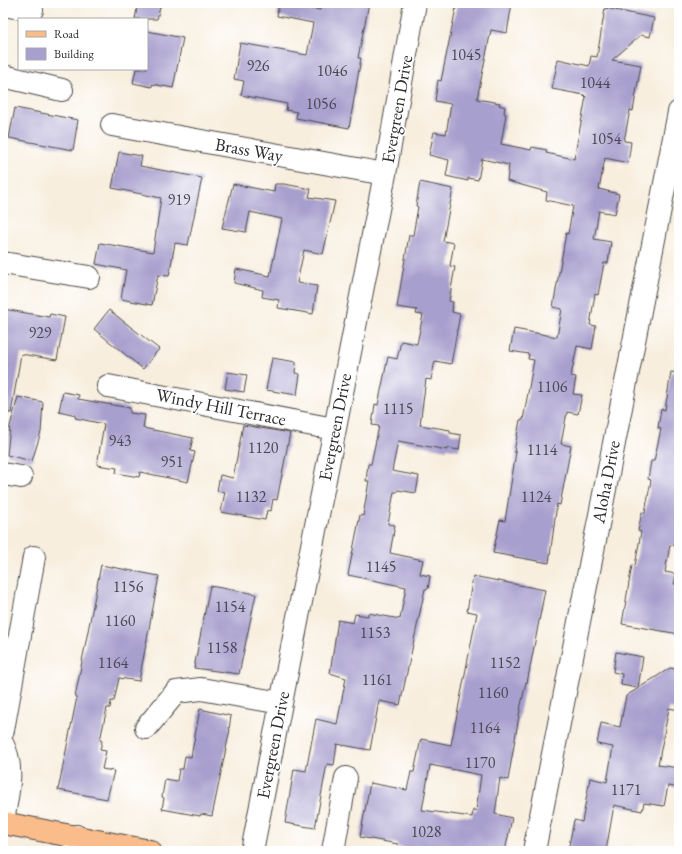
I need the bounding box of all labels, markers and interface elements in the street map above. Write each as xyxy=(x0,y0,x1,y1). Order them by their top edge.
legend xyxy=(18,18,148,70)
text: Road xyxy=(54,26,80,42)
house number: 1045 xyxy=(451,44,481,65)
text: Building xyxy=(54,46,95,62)
street label: Evergreen Drive xyxy=(376,53,417,165)
house number: 926 xyxy=(246,55,270,76)
house number: 1046 xyxy=(317,60,348,81)
house number: 1044 xyxy=(580,72,611,93)
house number: 1056 xyxy=(306,93,337,114)
house number: 1054 xyxy=(591,128,622,149)
street label: Brass Way xyxy=(213,132,285,167)
house number: 919 xyxy=(167,189,191,210)
house number: 929 xyxy=(28,322,52,343)
street label: Evergreen Drive xyxy=(313,371,356,483)
house number: 1106 xyxy=(537,376,568,397)
street label: Windy Hill Terrace xyxy=(154,383,288,430)
house number: 1115 xyxy=(383,398,413,419)
house number: 943 xyxy=(108,430,132,451)
house number: 1120 xyxy=(248,437,279,458)
house number: 1114 xyxy=(527,439,558,460)
street label: Aloha Drive xyxy=(586,439,625,526)
house number: 951 xyxy=(160,451,184,472)
house number: 1132 xyxy=(236,486,267,507)
house number: 1124 xyxy=(521,486,552,507)
house number: 1145 xyxy=(366,556,396,577)
house number: 1156 xyxy=(113,576,144,597)
house number: 1154 xyxy=(215,596,246,617)
house number: 1160 xyxy=(105,610,136,631)
house number: 1153 xyxy=(360,622,391,643)
house number: 1158 xyxy=(207,637,238,658)
house number: 1164 xyxy=(98,652,129,673)
house number: 1152 xyxy=(490,652,521,673)
house number: 1161 xyxy=(362,669,392,690)
house number: 1160 xyxy=(478,682,509,703)
street label: Evergreen Drive xyxy=(251,689,294,801)
house number: 1164 xyxy=(470,717,501,738)
house number: 1170 xyxy=(465,752,496,773)
house number: 1171 xyxy=(611,779,641,800)
house number: 1028 xyxy=(411,821,442,842)

